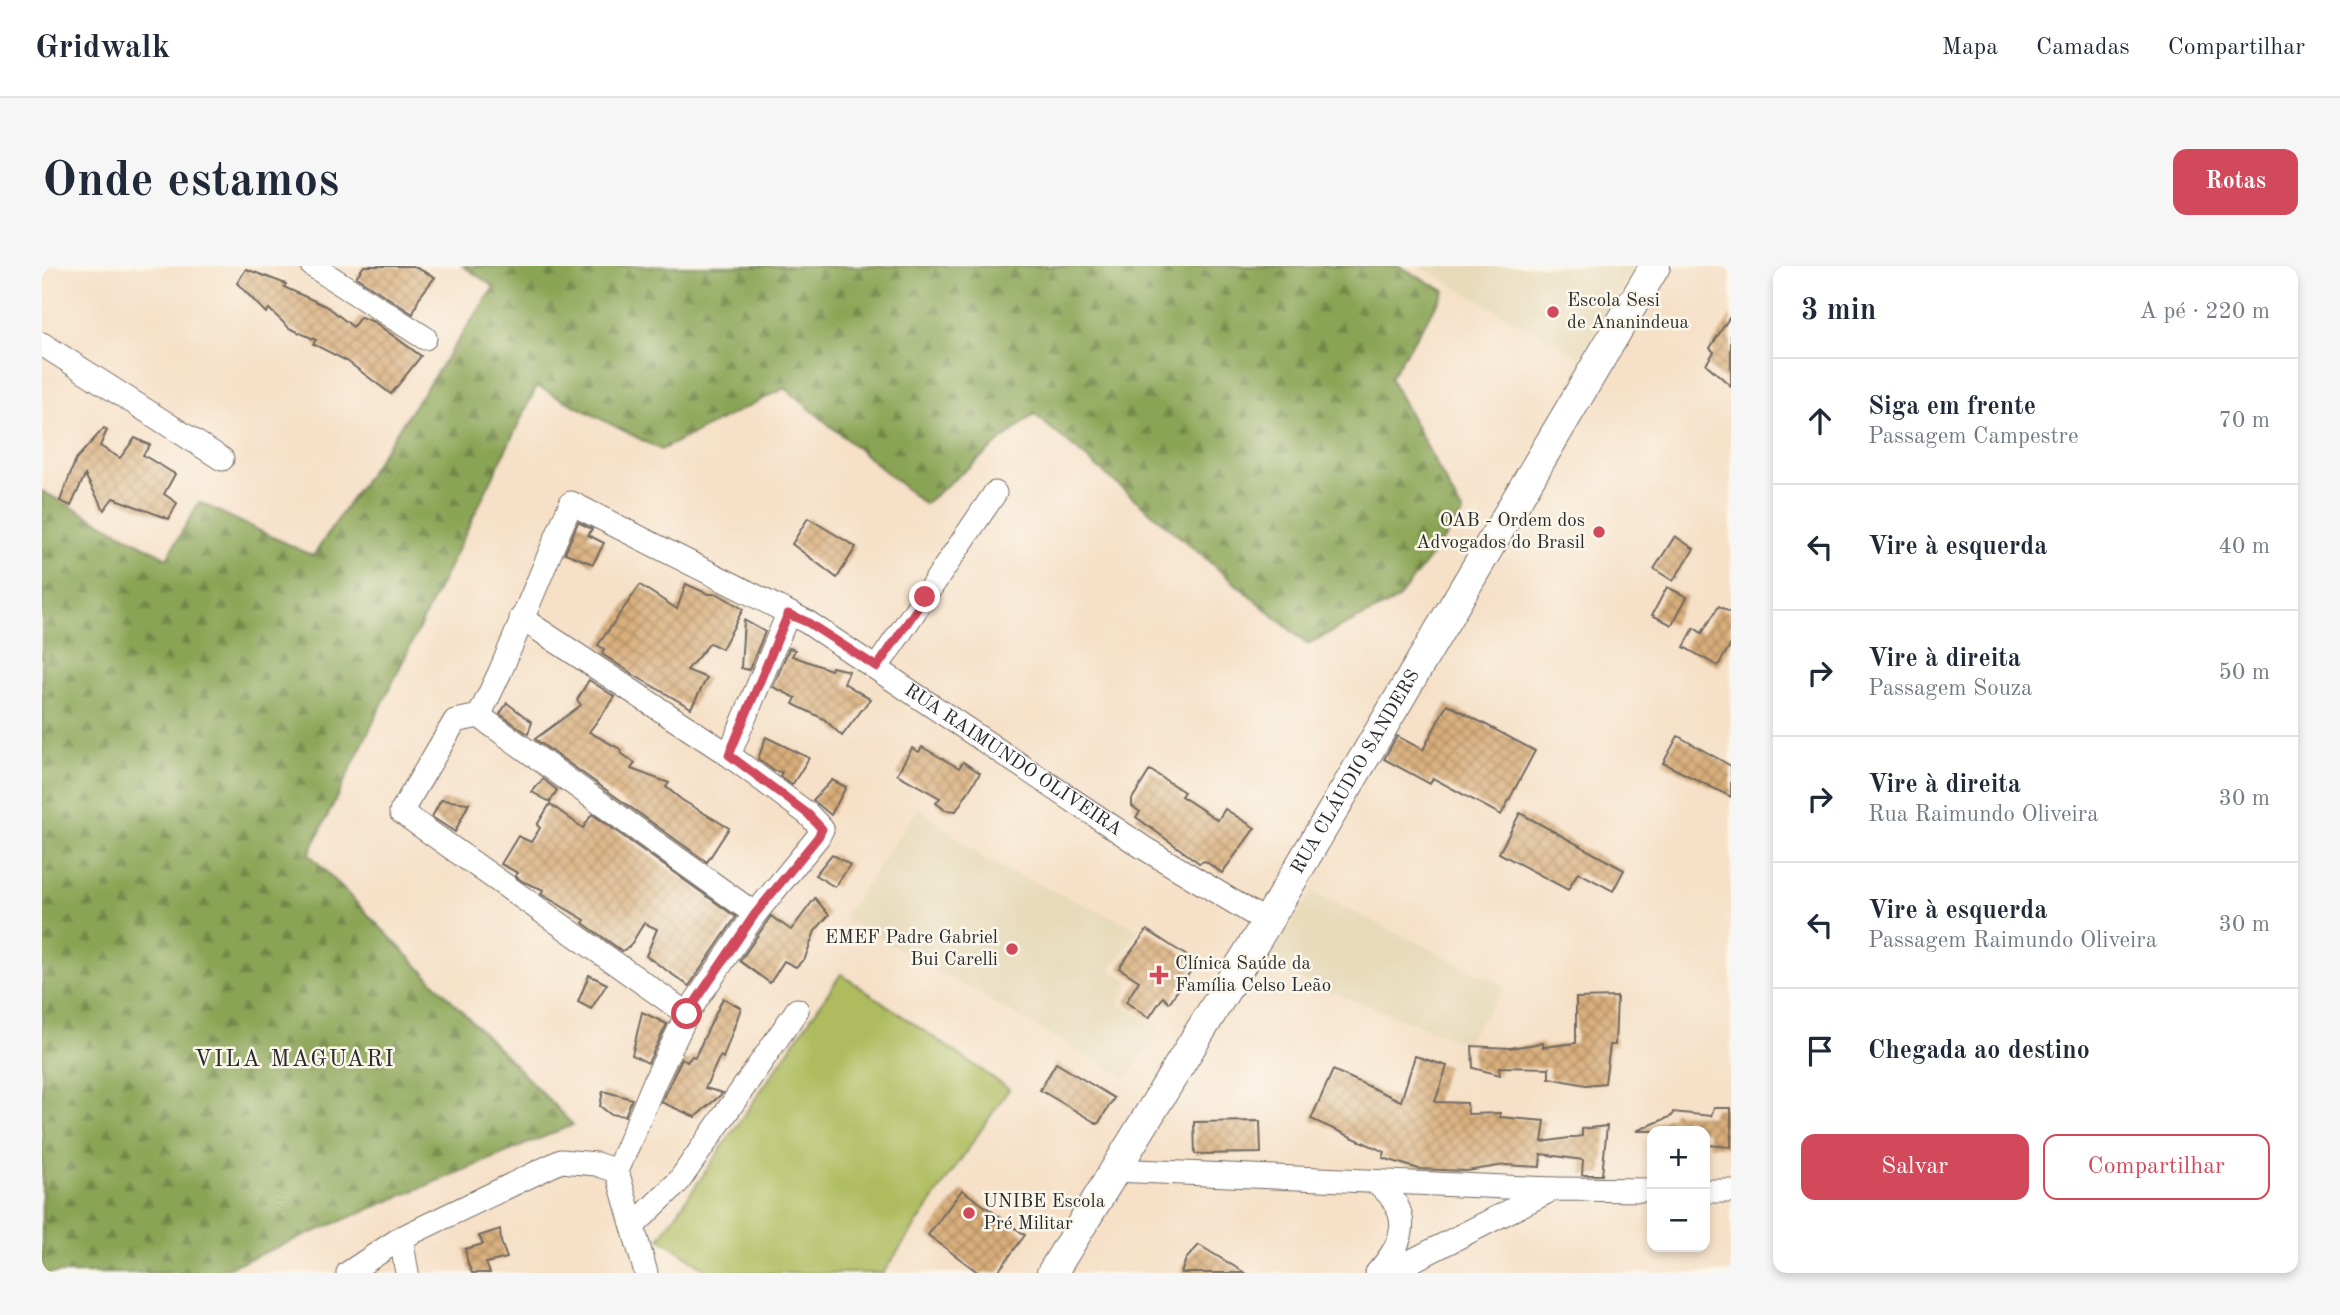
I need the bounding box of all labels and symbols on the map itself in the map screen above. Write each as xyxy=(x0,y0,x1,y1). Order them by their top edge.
place label: Escola Sesi de Ananindeua xyxy=(1567,292,1690,333)
marker: Escola Sesi de Ananindeua xyxy=(1545,304,1561,320)
place label: OAB - Ordem dos Advogados do Brasil xyxy=(1416,512,1585,553)
marker: OAB - Ordem dos Advogados do Brasil xyxy=(1591,524,1607,540)
route end xyxy=(909,581,940,612)
street label: RUA CLÁUDIO SANDERS xyxy=(1288,666,1423,877)
street label: RUA RAIMUNDO OLIVEIRA xyxy=(901,681,1126,840)
place label: EMEF Padre Gabriel Bui Carelli xyxy=(825,929,998,970)
marker: EMEF Padre Gabriel Bui Carelli xyxy=(1004,941,1020,957)
place label: Clínica Saúde da Família Celso Leão xyxy=(1175,955,1331,996)
marker: Clínica Saúde da Família Celso Leão xyxy=(1149,965,1169,985)
route start xyxy=(671,998,702,1029)
district label: VILA MAGUARI xyxy=(194,1048,396,1071)
place label: UNIBE Escola Pré Militar xyxy=(983,1193,1106,1234)
marker: UNIBE Escola Pré Militar xyxy=(961,1205,977,1221)

